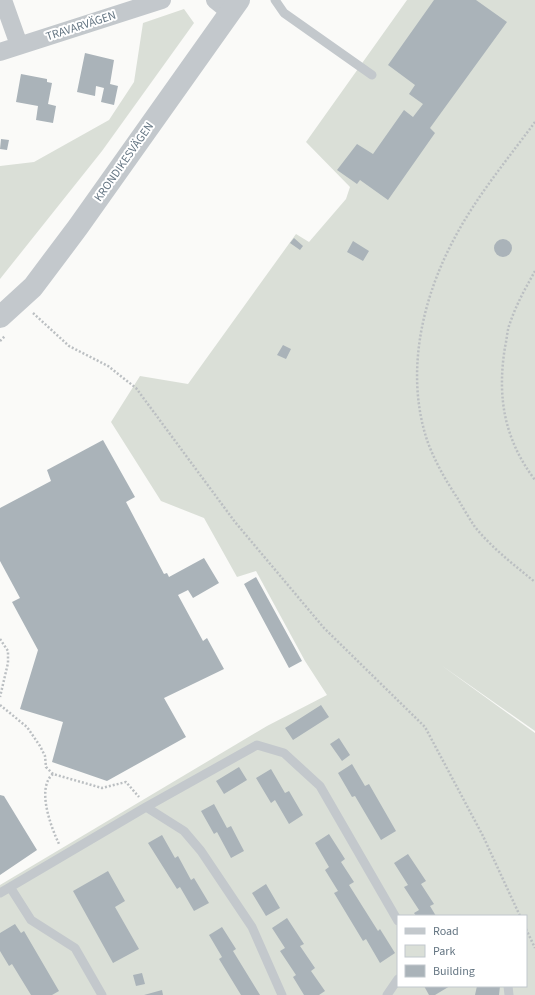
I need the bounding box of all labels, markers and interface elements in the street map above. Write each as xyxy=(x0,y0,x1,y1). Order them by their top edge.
street label: TRAVARVÄGEN xyxy=(44,7,118,45)
street label: KRONDIKESVÄGEN xyxy=(90,119,158,205)
legend xyxy=(397,915,527,987)
text: Road xyxy=(433,923,459,940)
text: Park xyxy=(433,943,455,960)
text: Building xyxy=(433,963,475,980)

